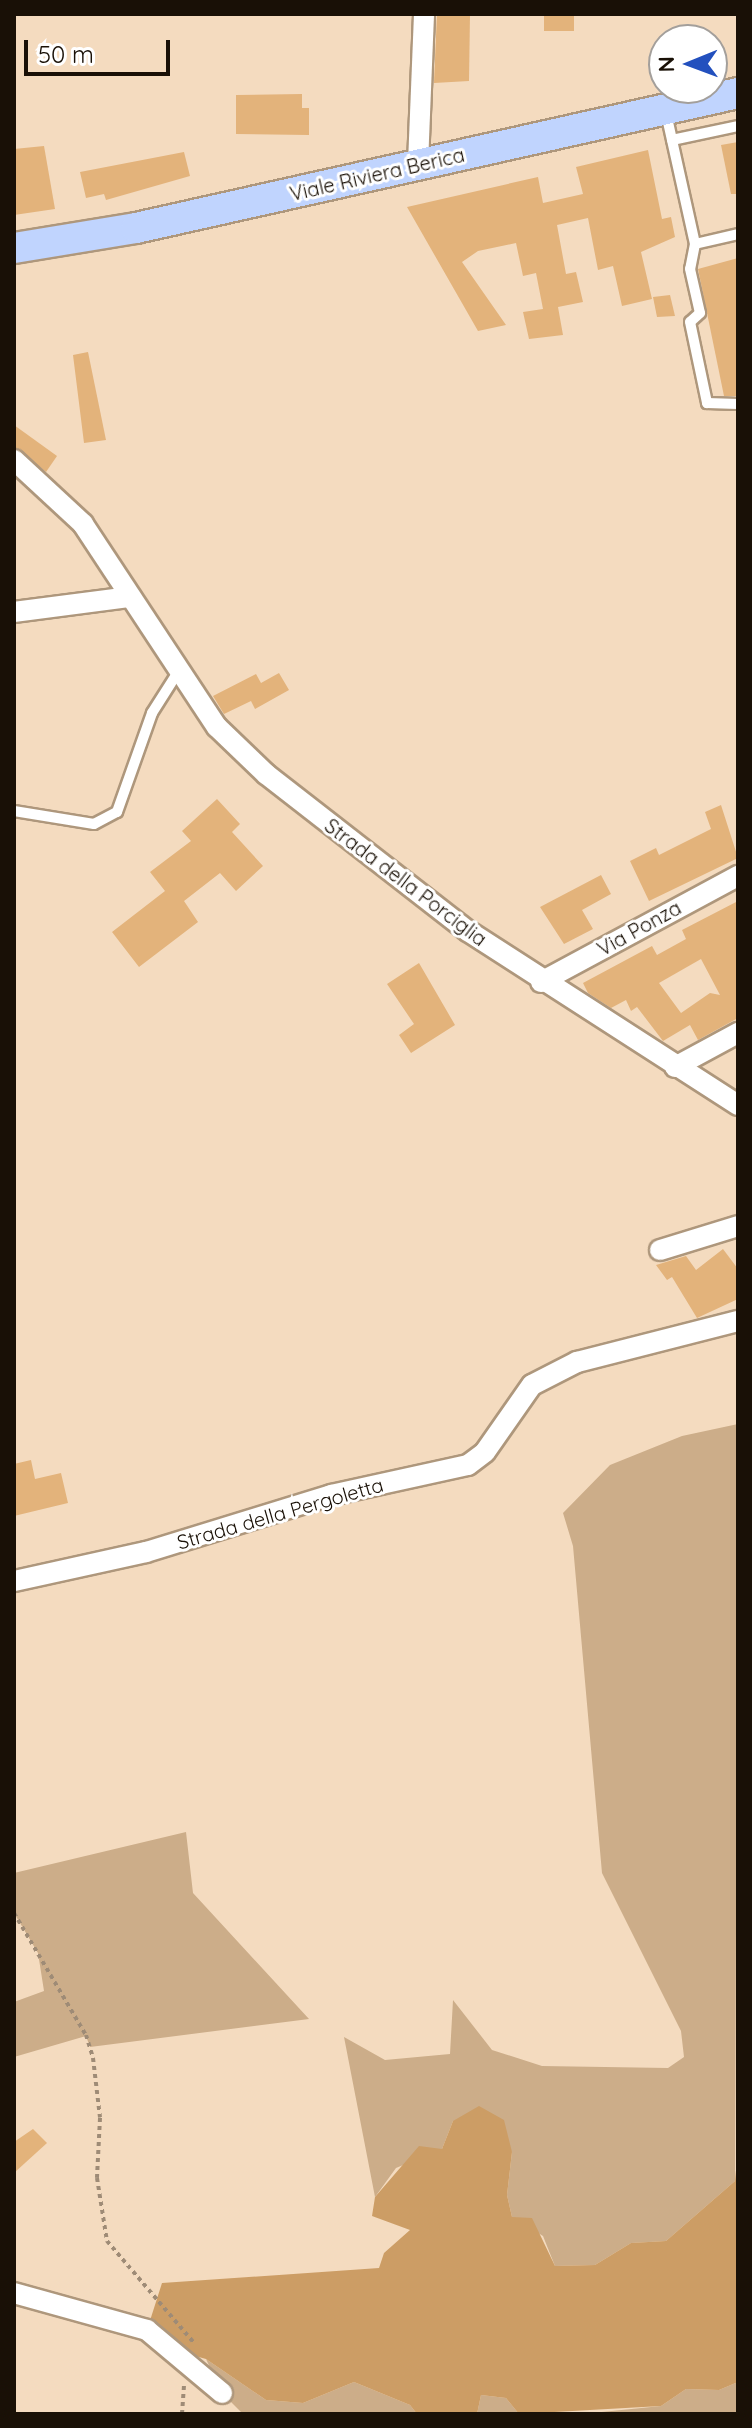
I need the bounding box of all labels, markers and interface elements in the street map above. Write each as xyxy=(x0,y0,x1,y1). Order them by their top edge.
scale bar xyxy=(28,24,174,74)
north arrow xyxy=(648,24,728,104)
text: 50 m xyxy=(38,39,94,69)
text: N xyxy=(652,56,680,73)
street label: Viale Riviera Berica xyxy=(287,142,467,206)
street label: Strada della Porciglia xyxy=(320,813,492,951)
street label: Via Ponza xyxy=(593,895,685,961)
street label: Strada della Pergoletta xyxy=(174,1472,386,1554)

